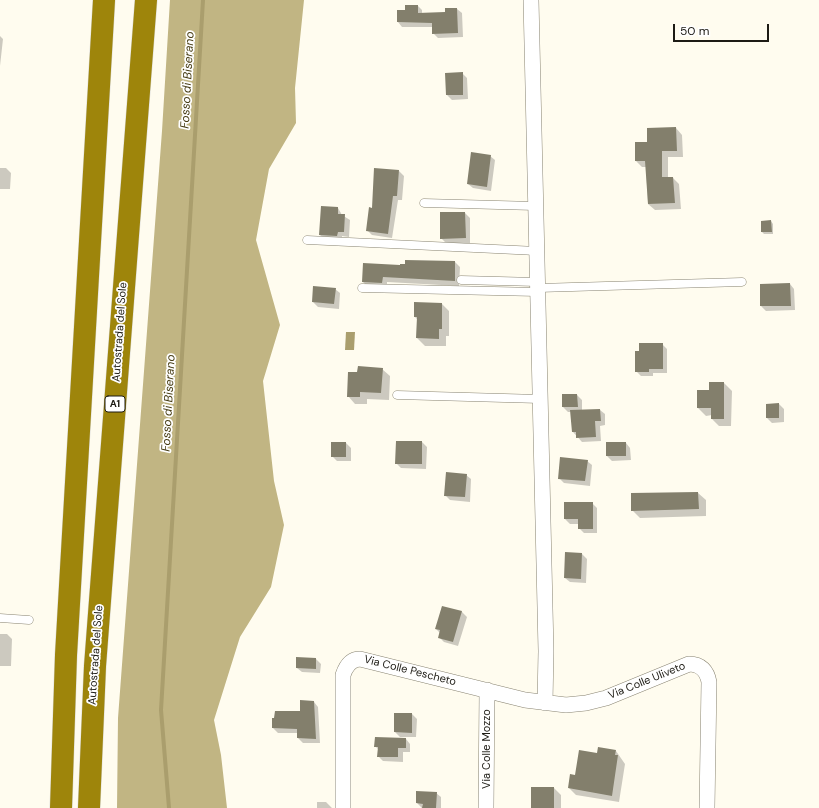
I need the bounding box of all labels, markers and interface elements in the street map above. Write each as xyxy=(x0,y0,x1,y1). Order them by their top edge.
scale bar xyxy=(675,16,771,42)
text: 50 m xyxy=(680,23,709,39)
water label: Fosso di Biserano xyxy=(178,31,198,129)
street label: Autostrada del Sole xyxy=(110,282,130,382)
water label: Fosso di Biserano xyxy=(159,354,179,452)
road number: A1 xyxy=(105,396,125,412)
street label: Autostrada del Sole xyxy=(86,605,106,705)
street label: Via Colle Pescheto xyxy=(363,653,457,689)
street label: Via Colle Uliveto xyxy=(607,660,687,702)
street label: Via Colle Mozzo xyxy=(480,709,494,789)

